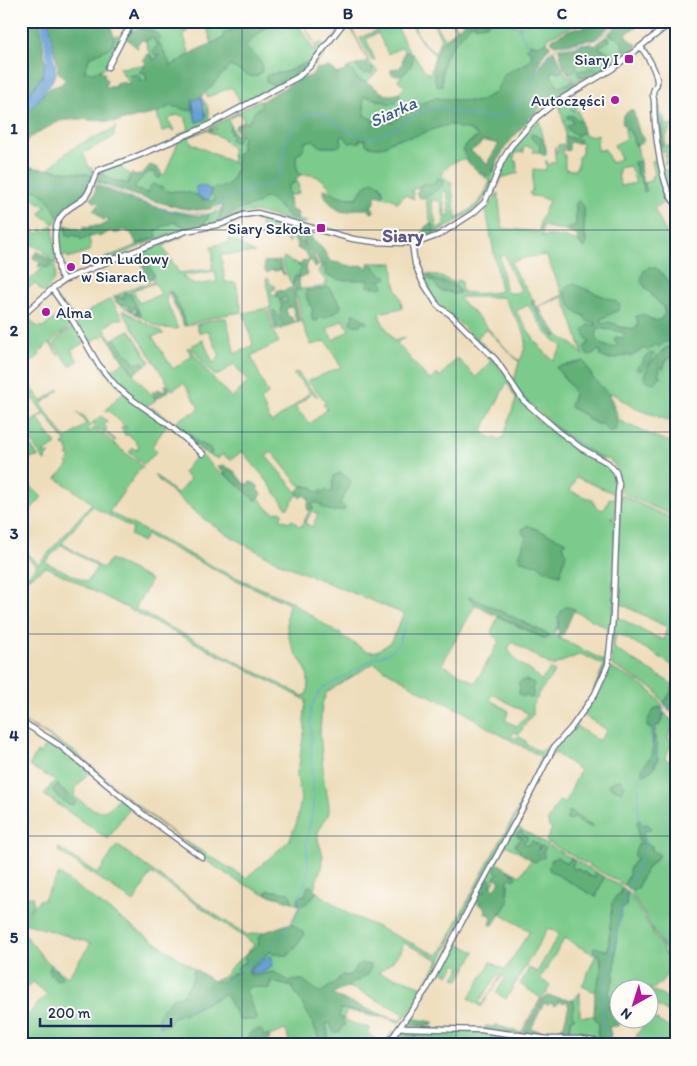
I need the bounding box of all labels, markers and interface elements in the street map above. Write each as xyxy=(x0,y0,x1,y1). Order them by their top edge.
text: A xyxy=(128,4,140,23)
text: B xyxy=(343,4,354,23)
text: C xyxy=(557,4,568,23)
place label: Siary I xyxy=(575,50,619,69)
marker: Siary I xyxy=(623,53,635,65)
water label: Siarka xyxy=(366,91,421,132)
place label: Autoczęści xyxy=(531,91,605,110)
marker: Autoczęści xyxy=(609,94,621,106)
text: 1 xyxy=(10,119,18,138)
place label: Siary Szkoła xyxy=(227,219,311,238)
marker: Siary Szkoła xyxy=(315,222,327,234)
district label: Siary xyxy=(382,224,424,247)
place label: Dom Ludowy w Siarach xyxy=(81,249,169,286)
marker: Dom Ludowy w Siarach xyxy=(65,261,77,273)
place label: Alma xyxy=(56,303,93,322)
marker: Alma xyxy=(40,306,52,318)
text: 2 xyxy=(10,321,19,340)
text: 3 xyxy=(10,524,19,543)
text: 4 xyxy=(9,726,19,745)
text: 5 xyxy=(10,928,19,947)
north arrow xyxy=(610,978,660,1028)
scale bar xyxy=(40,996,171,1028)
text: 200 m xyxy=(48,1004,91,1022)
text: N xyxy=(617,1004,635,1023)

